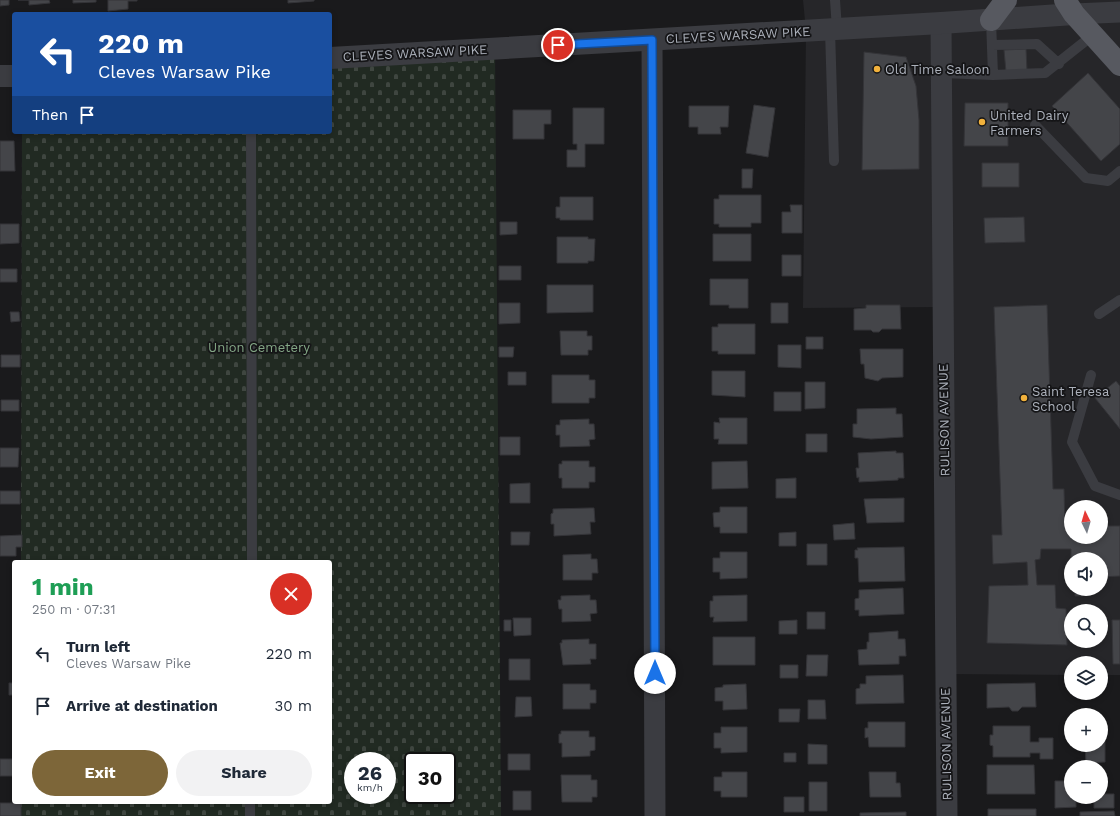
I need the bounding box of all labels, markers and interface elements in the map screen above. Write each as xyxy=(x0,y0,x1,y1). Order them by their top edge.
street label: CLEVES WARSAW PIKE xyxy=(665,24,811,46)
text: 220 m xyxy=(98,27,184,60)
icon: left xyxy=(32,28,84,80)
pin xyxy=(541,28,575,62)
icon: arrive xyxy=(547,34,569,56)
street label: CLEVES WARSAW PIKE xyxy=(342,42,488,64)
text: Cleves Warsaw Pike xyxy=(98,61,271,82)
place label: Old Time Saloon xyxy=(885,62,990,77)
marker: Old Time Saloon xyxy=(872,64,882,74)
icon: arrive xyxy=(76,104,98,126)
text: Then xyxy=(32,106,68,124)
place label: United Dairy Farmers xyxy=(990,108,1069,138)
marker: United Dairy Farmers xyxy=(977,117,987,127)
park label: Union Cemetery xyxy=(208,340,310,355)
street label: RULISON AVENUE xyxy=(936,364,952,476)
place label: Saint Teresa School xyxy=(1032,384,1110,414)
marker: Saint Teresa School xyxy=(1019,393,1029,403)
north arrow xyxy=(1064,500,1108,544)
map controls xyxy=(1064,500,1108,804)
button: sound xyxy=(1064,552,1108,596)
text: 1 min xyxy=(32,573,94,601)
button: close xyxy=(270,573,312,615)
text: 250 m · 07:31 xyxy=(32,602,115,617)
button: search xyxy=(1064,604,1108,648)
text: Turn left xyxy=(66,638,130,656)
icon: left xyxy=(32,643,54,665)
text: 220 m xyxy=(266,645,312,663)
position arrow xyxy=(634,652,676,694)
text: Cleves Warsaw Pike xyxy=(66,656,191,671)
button: layers xyxy=(1064,656,1108,700)
street label: RULISON AVENUE xyxy=(938,688,954,800)
icon: arrive xyxy=(32,695,54,717)
text: Arrive at destination xyxy=(66,697,218,715)
text: 30 m xyxy=(275,697,312,715)
button: + xyxy=(1064,708,1108,752)
button: Exit xyxy=(32,750,168,796)
button: Share xyxy=(176,750,312,796)
speed limit sign: 30 xyxy=(404,752,456,804)
button: − xyxy=(1064,760,1108,804)
text: 26 xyxy=(358,761,382,785)
text: km/h xyxy=(357,782,383,793)

